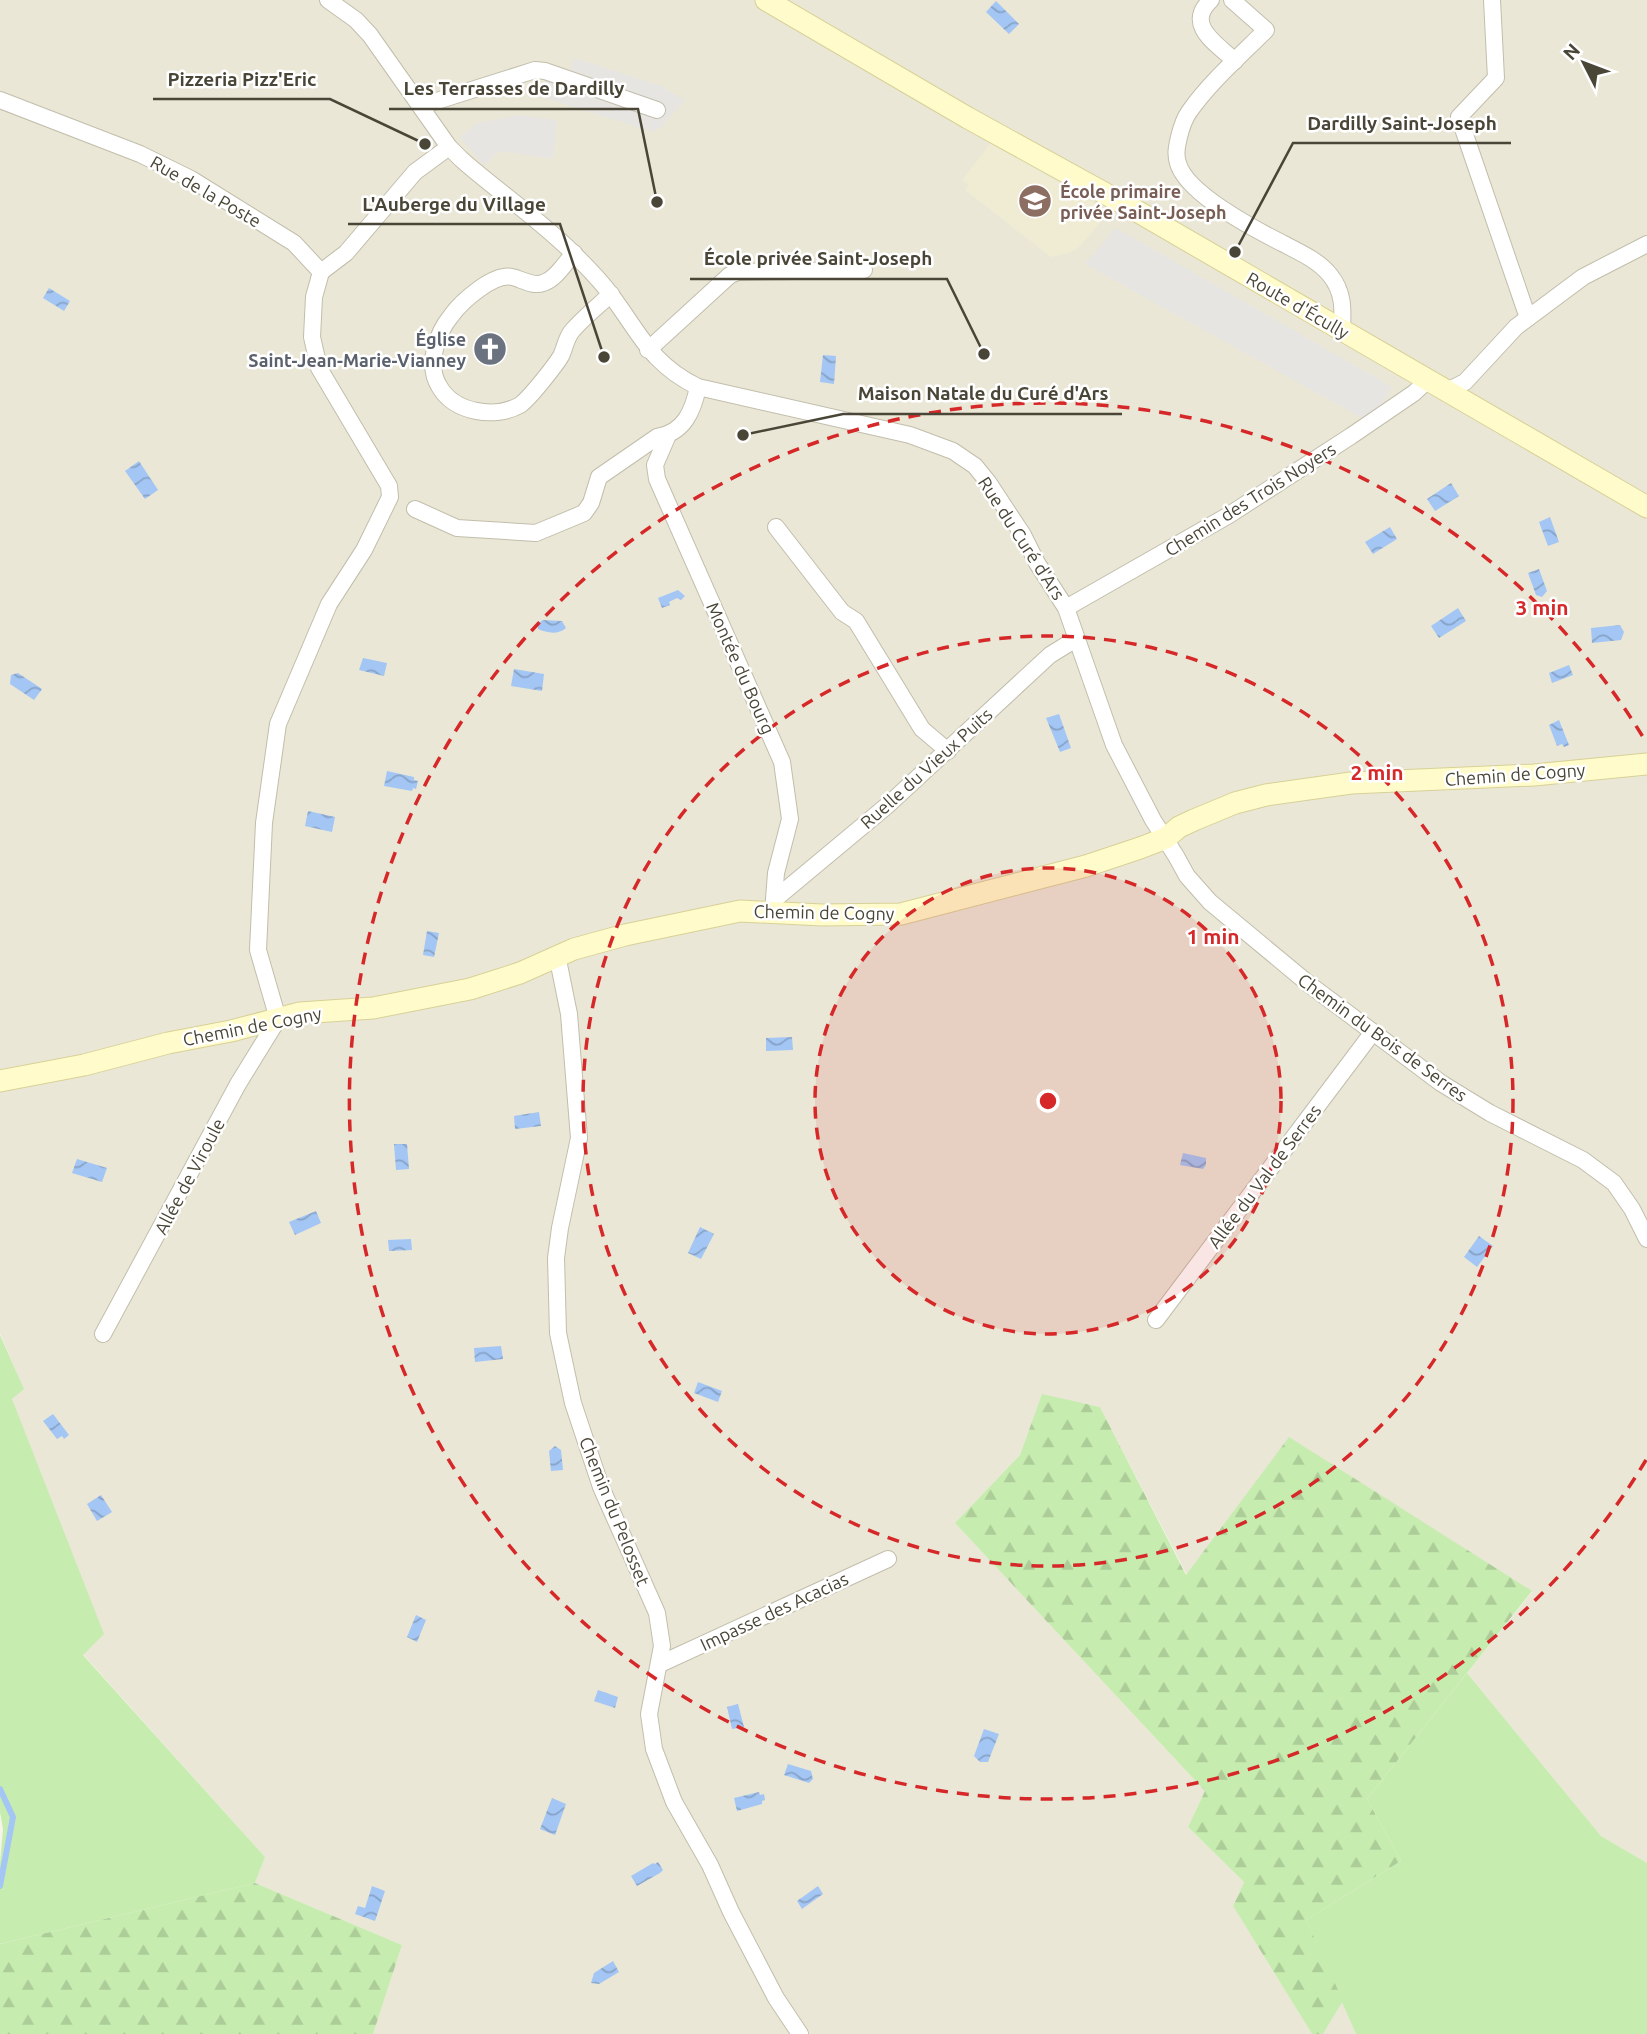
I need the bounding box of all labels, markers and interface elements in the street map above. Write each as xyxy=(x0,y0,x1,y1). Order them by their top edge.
north arrow xyxy=(1549,28,1619,98)
text: N xyxy=(1558,39,1584,64)
callout: Pizzeria Pizz'Eric xyxy=(153,59,330,99)
text: Pizzeria Pizz'Eric xyxy=(168,68,316,90)
callout: Les Terrasses de Dardilly xyxy=(389,69,638,109)
text: Les Terrasses de Dardilly xyxy=(404,77,624,99)
callout: Dardilly Saint-Joseph xyxy=(1293,103,1511,143)
text: Dardilly Saint-Joseph xyxy=(1307,112,1497,134)
street label: Rue de la Poste xyxy=(147,151,265,231)
place label: École primaire privée Saint-Joseph xyxy=(1060,180,1227,222)
school or university icon: École primaire privée Saint-Joseph xyxy=(1016,182,1054,220)
callout: L'Auberge du Village xyxy=(348,184,560,224)
text: L'Auberge du Village xyxy=(362,193,546,215)
callout: École privée Saint-Joseph xyxy=(690,239,947,279)
text: École privée Saint-Joseph xyxy=(704,247,932,269)
street label: Route d'Écully xyxy=(1243,267,1353,343)
place label: Église Saint-Jean-Marie-Vianney xyxy=(248,328,466,370)
church icon: Église Saint-Jean-Marie-Vianney xyxy=(471,330,509,368)
callout: Maison Natale du Curé d'Ars xyxy=(843,374,1122,414)
text: Maison Natale du Curé d'Ars xyxy=(858,382,1108,404)
street label: Chemin des Trois Noyers xyxy=(1161,438,1339,560)
street label: Rue du Curé d'Ars xyxy=(975,473,1069,603)
text: 3 min xyxy=(1515,595,1569,619)
street label: Montée du Bourg xyxy=(703,599,779,737)
street label: Ruelle du Vieux Puits xyxy=(856,704,996,832)
street label: Chemin de Cogny xyxy=(1444,759,1586,789)
text: 2 min xyxy=(1350,760,1404,784)
street label: Chemin de Cogny xyxy=(753,901,895,923)
text: 1 min xyxy=(1186,924,1240,948)
street label: Chemin du Bois de Serres xyxy=(1295,969,1472,1105)
street label: Chemin de Cogny xyxy=(181,1003,323,1049)
centre of rings xyxy=(1036,1089,1060,1113)
street label: Allée du Val de Serres xyxy=(1203,1100,1325,1252)
street label: Allée de Viroule xyxy=(150,1115,228,1237)
street label: Chemin du Pelosset xyxy=(576,1434,654,1588)
street label: Impasse des Acacias xyxy=(697,1568,851,1654)

